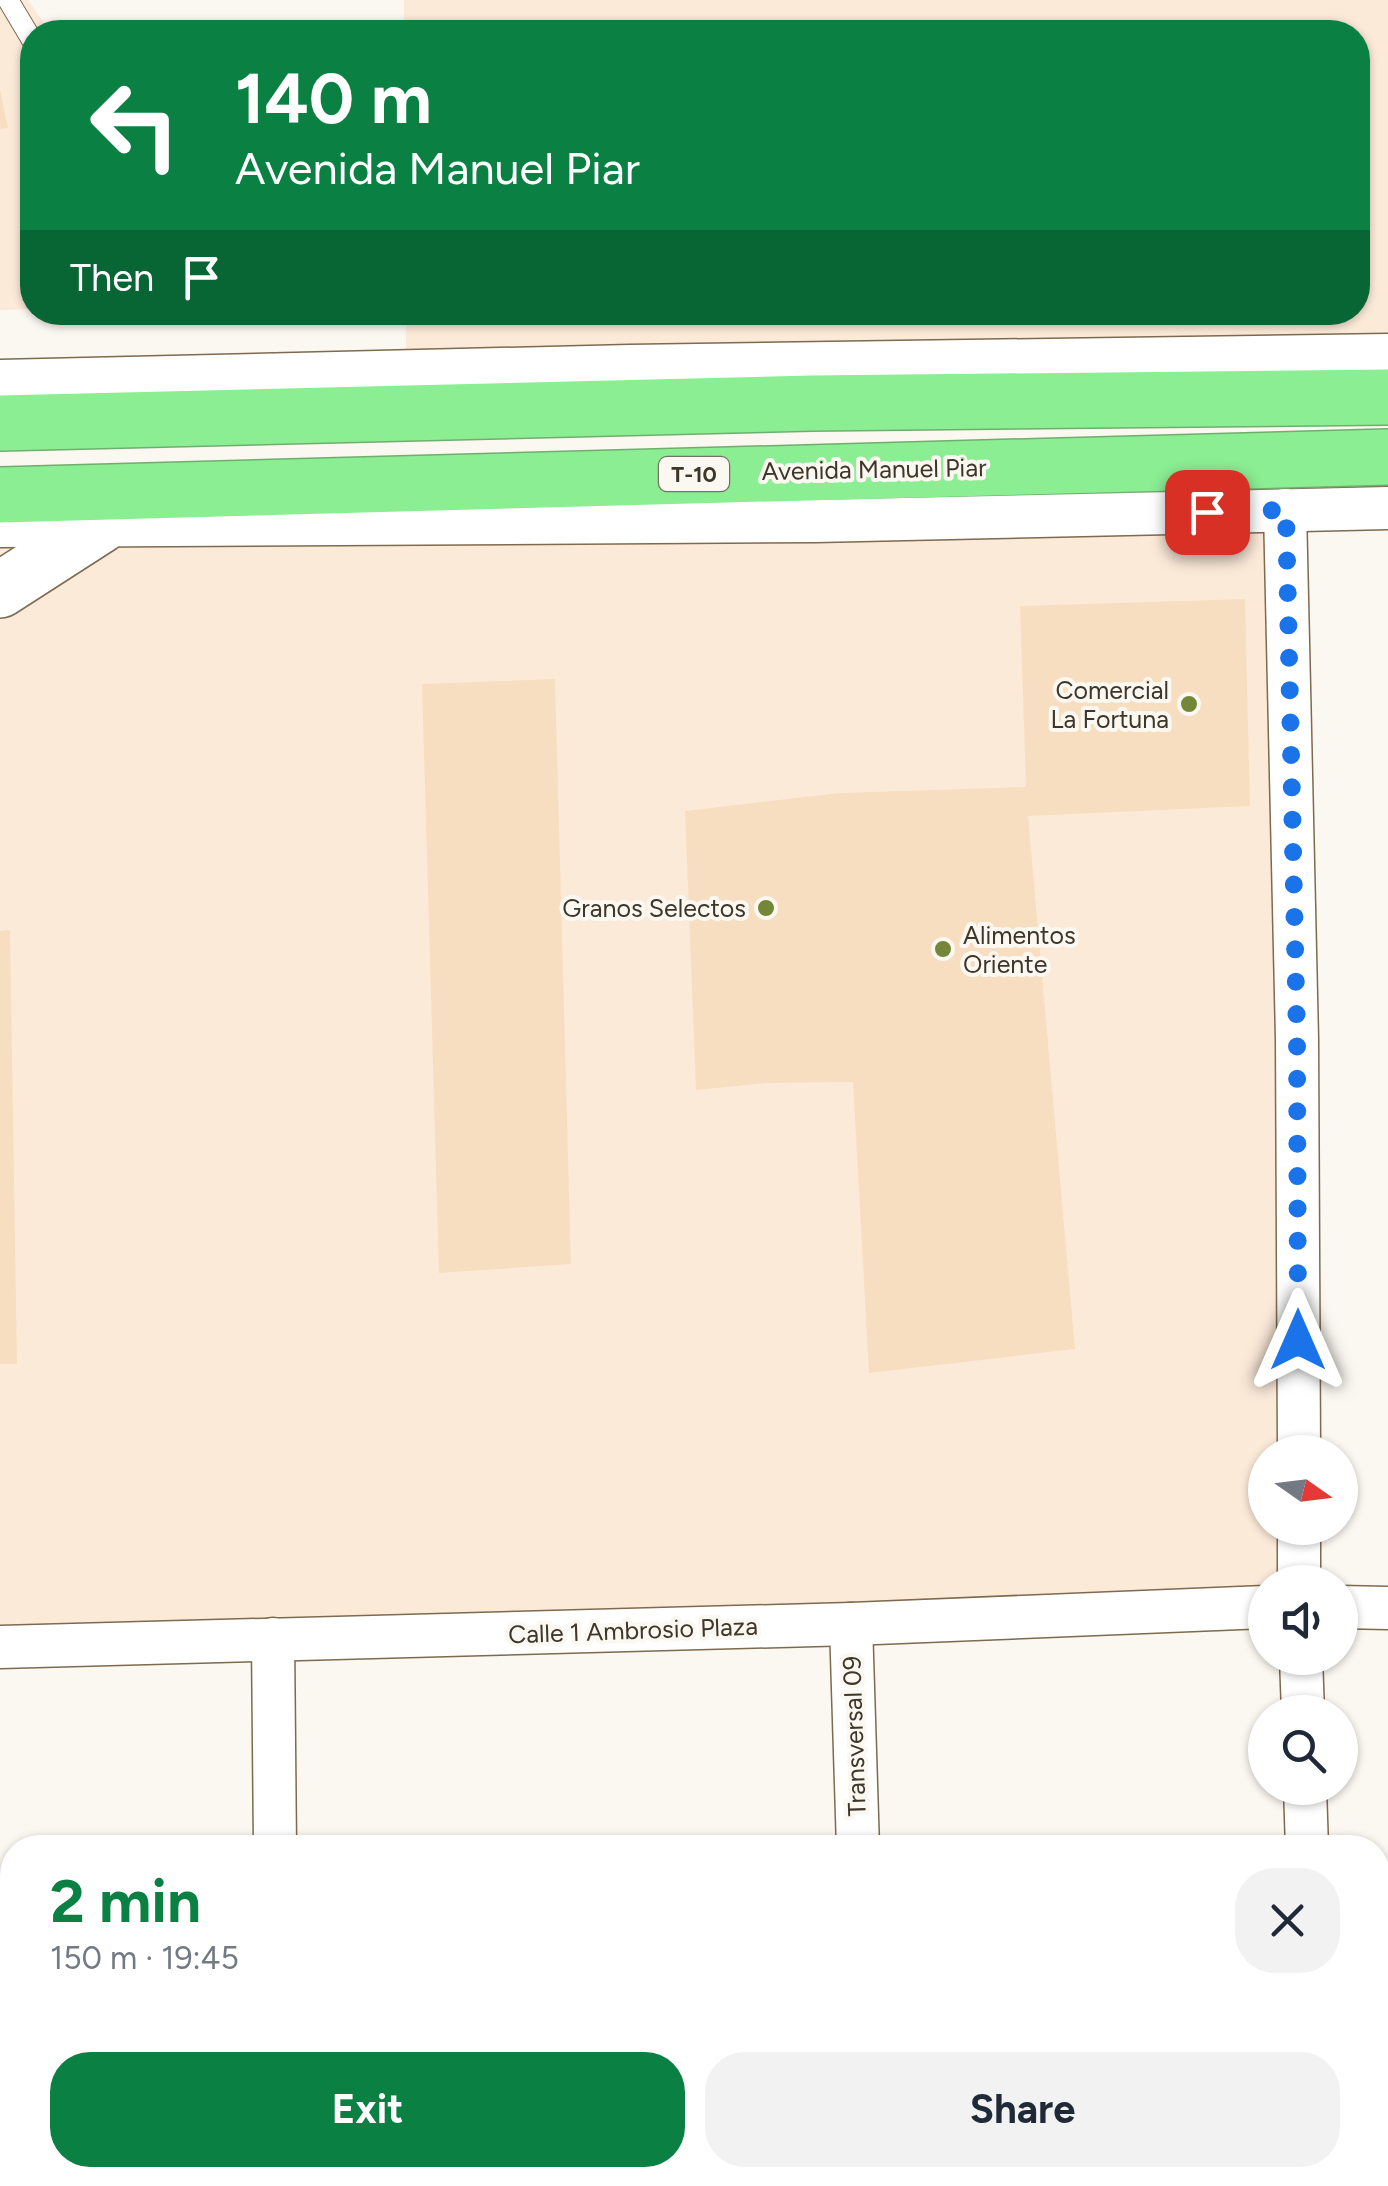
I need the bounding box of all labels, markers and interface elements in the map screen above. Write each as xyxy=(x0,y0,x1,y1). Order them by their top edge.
text: 140 m xyxy=(235,56,432,141)
icon: left xyxy=(70,60,200,190)
text: Avenida Manuel Piar xyxy=(235,141,640,195)
icon: arrive xyxy=(174,250,229,305)
text: Then xyxy=(70,255,154,301)
street label: Avenida Manuel Piar xyxy=(761,452,987,486)
road number: T-10 xyxy=(659,457,729,491)
pin xyxy=(1165,470,1250,555)
icon: arrive xyxy=(1180,485,1235,540)
place label: Comercial La Fortuna xyxy=(1051,675,1169,734)
marker: Comercial La Fortuna xyxy=(1178,693,1200,715)
place label: Granos Selectos xyxy=(562,893,746,923)
marker: Granos Selectos xyxy=(755,897,777,919)
place label: Alimentos Oriente xyxy=(963,920,1076,979)
marker: Alimentos Oriente xyxy=(932,938,954,960)
position arrow xyxy=(1246,1288,1350,1392)
north arrow xyxy=(1248,1435,1358,1545)
map controls xyxy=(1248,1435,1358,1805)
button: sound xyxy=(1248,1565,1358,1675)
street label: Calle 1 Ambrosio Plaza xyxy=(508,1611,758,1649)
street label: Transversal 09 xyxy=(836,1655,872,1817)
button: search xyxy=(1248,1695,1358,1805)
text: 2 min xyxy=(50,1865,201,1937)
button: close xyxy=(1235,1868,1340,1973)
text: 150 m · 19:45 xyxy=(50,1939,239,1977)
button: Exit xyxy=(50,2052,685,2167)
button: Share xyxy=(705,2052,1340,2167)

